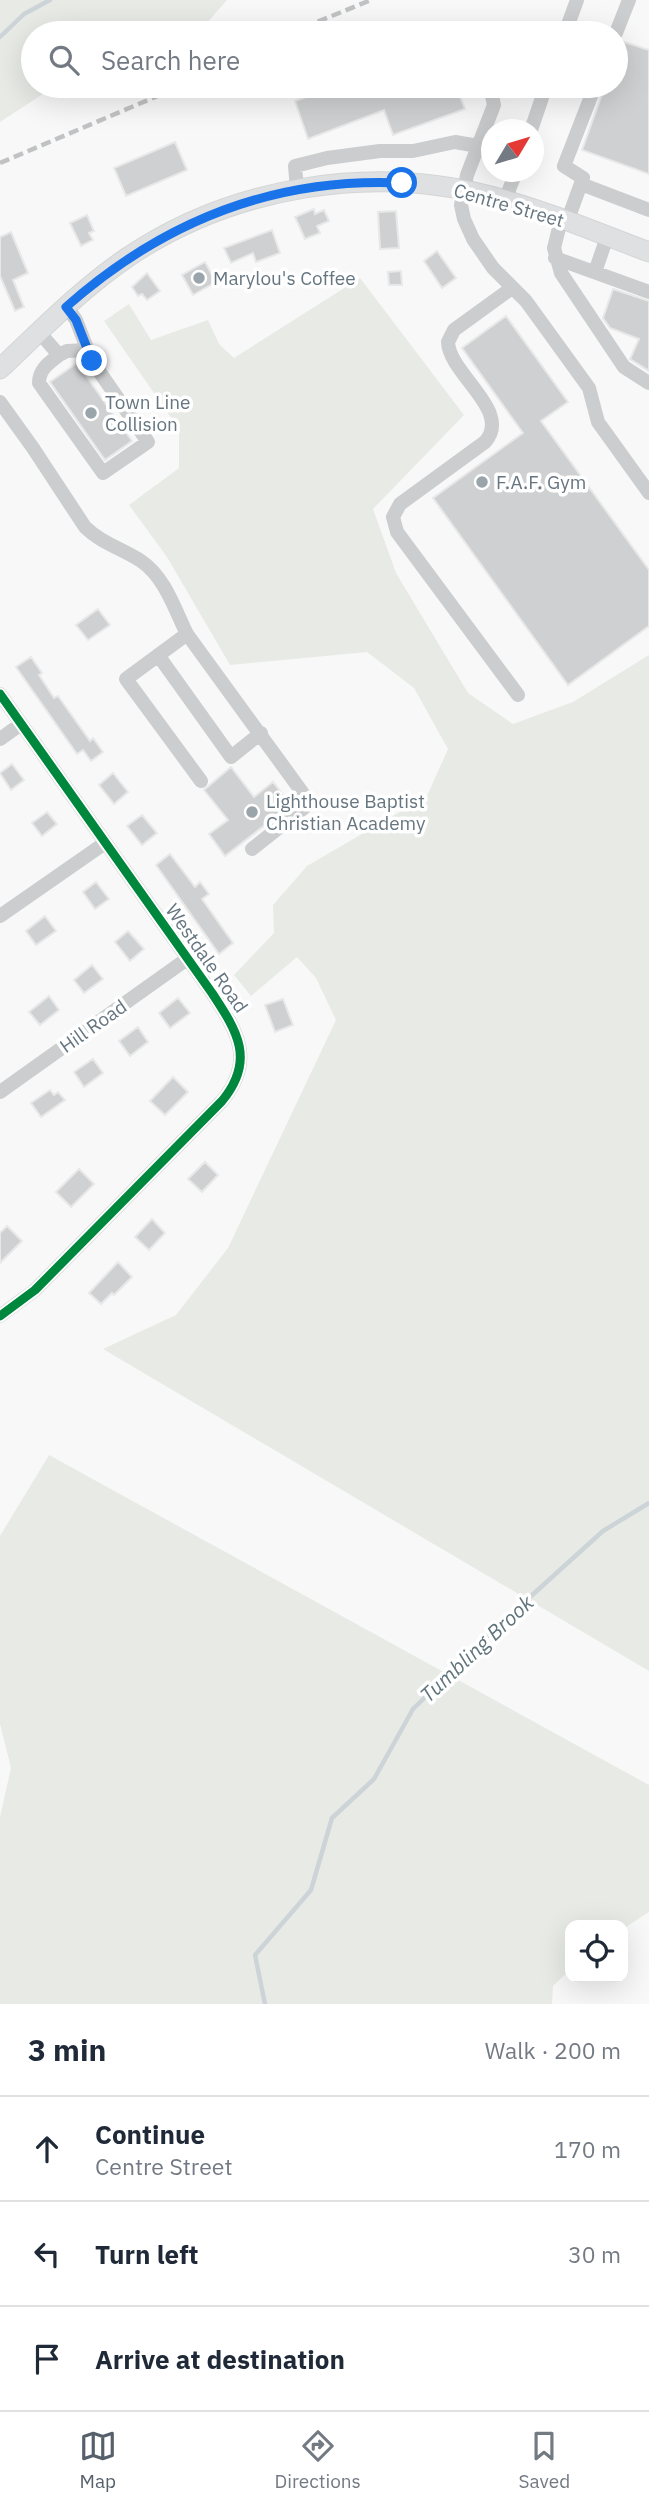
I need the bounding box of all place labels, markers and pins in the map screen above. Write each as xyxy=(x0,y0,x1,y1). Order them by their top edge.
place label: Marylou's Coffee xyxy=(213,266,356,290)
marker: Marylou's Coffee xyxy=(191,270,207,286)
place label: Town Line Collision xyxy=(105,390,191,436)
marker: Town Line Collision xyxy=(83,405,99,421)
place label: F.A.F. Gym xyxy=(496,470,586,494)
marker: F.A.F. Gym xyxy=(474,474,490,490)
place label: Lighthouse Baptist Christian Academy xyxy=(266,789,426,835)
marker: Lighthouse Baptist Christian Academy xyxy=(244,804,260,820)

